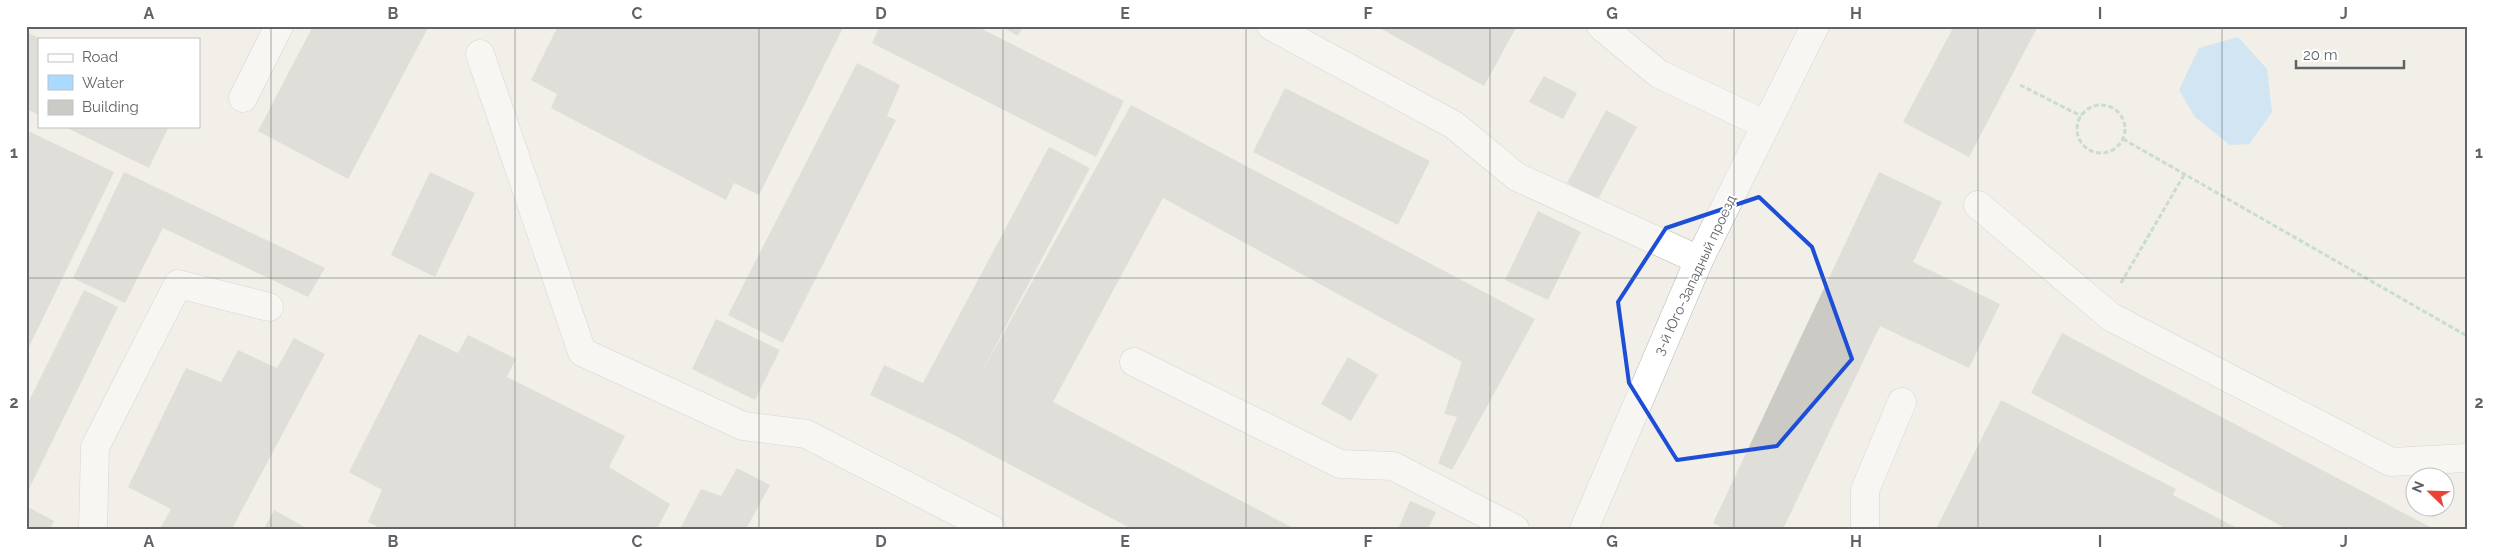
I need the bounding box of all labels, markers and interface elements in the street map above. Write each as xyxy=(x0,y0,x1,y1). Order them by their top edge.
text: A xyxy=(144,4,155,23)
text: B xyxy=(388,4,399,23)
text: C xyxy=(632,4,643,23)
text: D xyxy=(875,4,887,23)
text: E xyxy=(1120,4,1130,23)
text: F xyxy=(1363,4,1373,23)
text: G xyxy=(1606,4,1618,23)
text: H xyxy=(1850,4,1862,23)
text: I xyxy=(2098,4,2102,23)
text: J xyxy=(2340,4,2348,23)
legend xyxy=(38,38,200,128)
scale bar xyxy=(2296,38,2403,70)
text: 20 m xyxy=(2303,46,2338,64)
text: Road xyxy=(82,48,118,66)
text: Water xyxy=(82,74,125,92)
text: Building xyxy=(82,98,139,116)
text: 1 xyxy=(10,143,18,162)
text: 1 xyxy=(2475,143,2483,162)
street label: 3-й Юго-Западный проезд xyxy=(1651,192,1739,358)
text: 2 xyxy=(9,393,19,412)
text: 2 xyxy=(2474,393,2484,412)
north arrow xyxy=(2406,468,2456,518)
text: N xyxy=(2409,479,2427,495)
text: A xyxy=(144,532,155,551)
text: B xyxy=(388,532,399,551)
text: C xyxy=(632,532,643,551)
text: D xyxy=(875,532,887,551)
text: E xyxy=(1120,532,1130,551)
text: F xyxy=(1363,532,1373,551)
text: G xyxy=(1606,532,1618,551)
text: H xyxy=(1850,532,1862,551)
text: I xyxy=(2098,532,2102,551)
text: J xyxy=(2340,532,2348,551)

